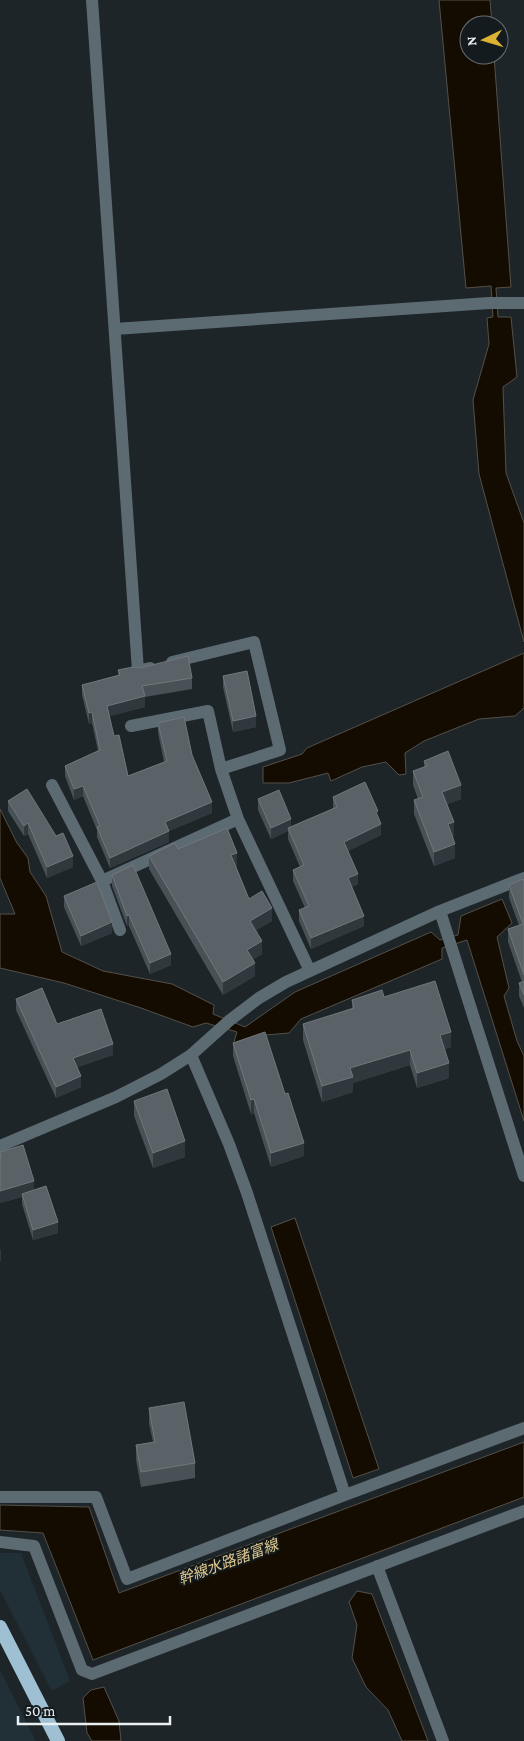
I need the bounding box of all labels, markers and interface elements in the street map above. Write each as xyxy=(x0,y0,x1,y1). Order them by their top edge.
north arrow xyxy=(459,15,509,65)
text: N xyxy=(463,35,479,47)
water label: 幹線水路諸富線 xyxy=(176,1536,282,1587)
scale bar xyxy=(18,1694,170,1726)
text: 50 m xyxy=(25,1703,55,1719)

